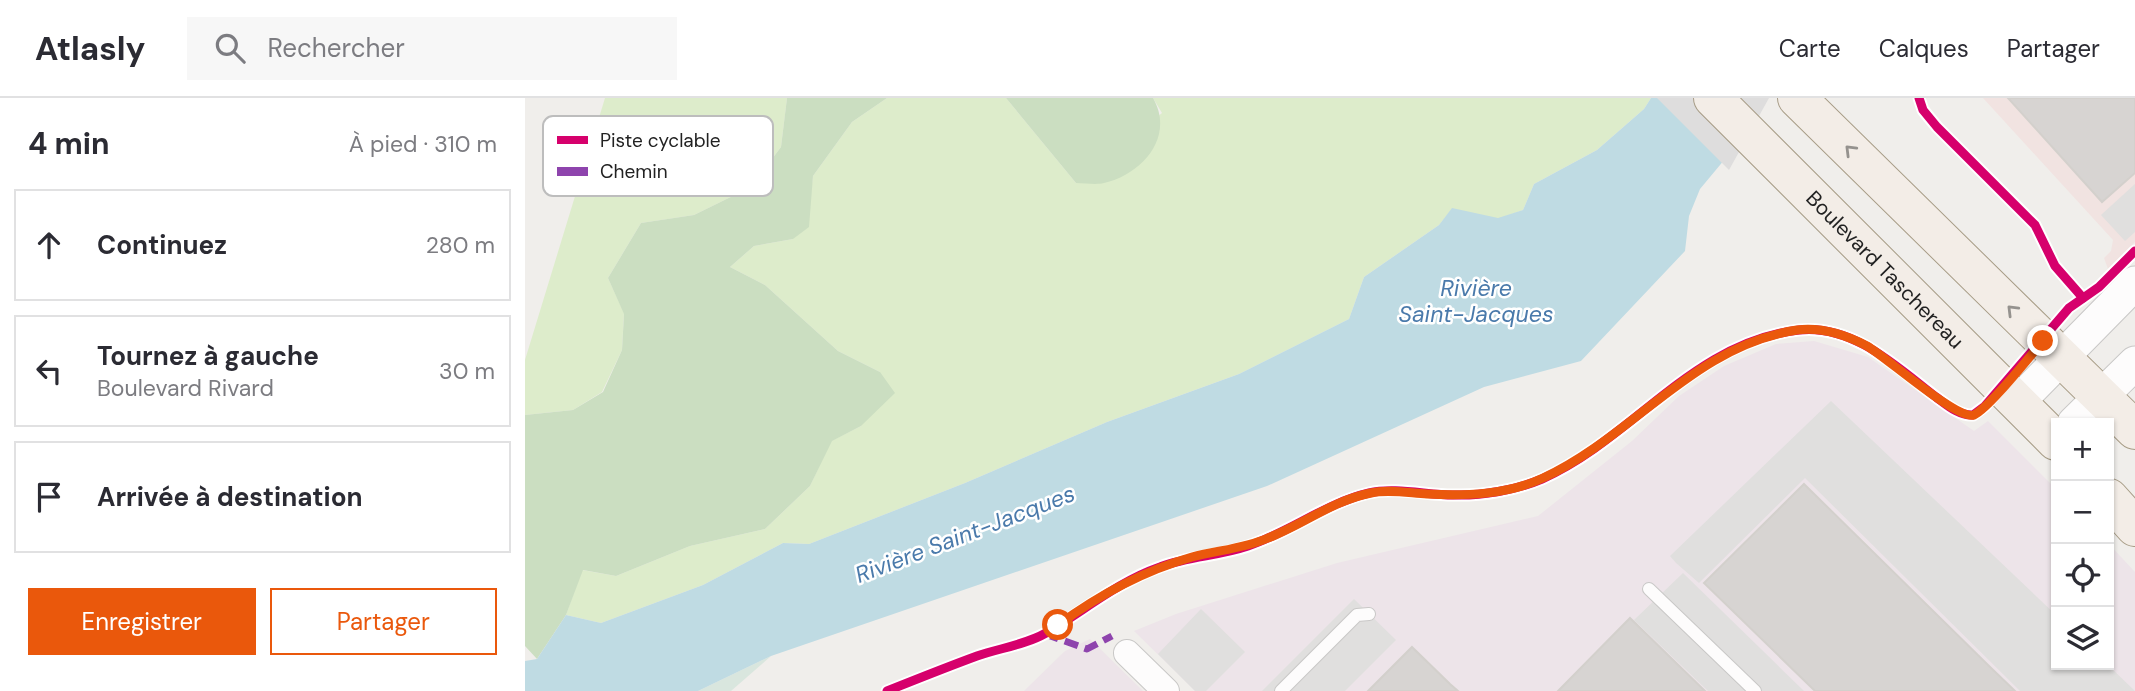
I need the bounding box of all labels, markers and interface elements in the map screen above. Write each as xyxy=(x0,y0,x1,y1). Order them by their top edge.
search box xyxy=(187,17,677,80)
text: Atlasly xyxy=(35,27,145,70)
icon: search xyxy=(211,29,249,67)
text: Rechercher xyxy=(267,31,405,65)
text: Carte xyxy=(1779,33,1841,64)
text: Calques xyxy=(1879,33,1969,64)
text: Partager xyxy=(2007,33,2100,64)
legend xyxy=(543,116,773,196)
text: 4 min xyxy=(28,124,110,163)
text: Piste cyclable xyxy=(600,128,721,153)
text: À pied · 310 m xyxy=(349,129,497,159)
one-way arrow xyxy=(1845,146,1858,159)
text: Chemin xyxy=(600,159,668,184)
street label: Boulevard Taschereau xyxy=(1800,185,1970,355)
icon: ahead xyxy=(30,226,68,264)
text: Continuez xyxy=(97,228,227,262)
text: 280 m xyxy=(426,230,495,260)
water label: Rivière Saint-Jacques xyxy=(1399,273,1554,329)
one-way arrow xyxy=(2007,306,2020,319)
route end xyxy=(2027,325,2058,356)
text: Tournez à gauche xyxy=(97,339,319,373)
icon: left xyxy=(30,352,68,390)
text: 30 m xyxy=(439,356,495,386)
text: Boulevard Rivard xyxy=(97,373,274,403)
map controls xyxy=(2051,418,2114,670)
button: + xyxy=(2051,418,2114,481)
icon: arrive xyxy=(30,478,68,516)
water label: Rivière Saint-Jacques xyxy=(851,478,1079,590)
text: Arrivée à destination xyxy=(97,480,363,514)
button: − xyxy=(2051,481,2114,544)
button: locate xyxy=(2051,544,2114,607)
button: Enregistrer xyxy=(28,588,256,655)
button: Partager xyxy=(270,588,497,655)
button: layers xyxy=(2051,607,2114,670)
route start xyxy=(1042,609,1073,640)

